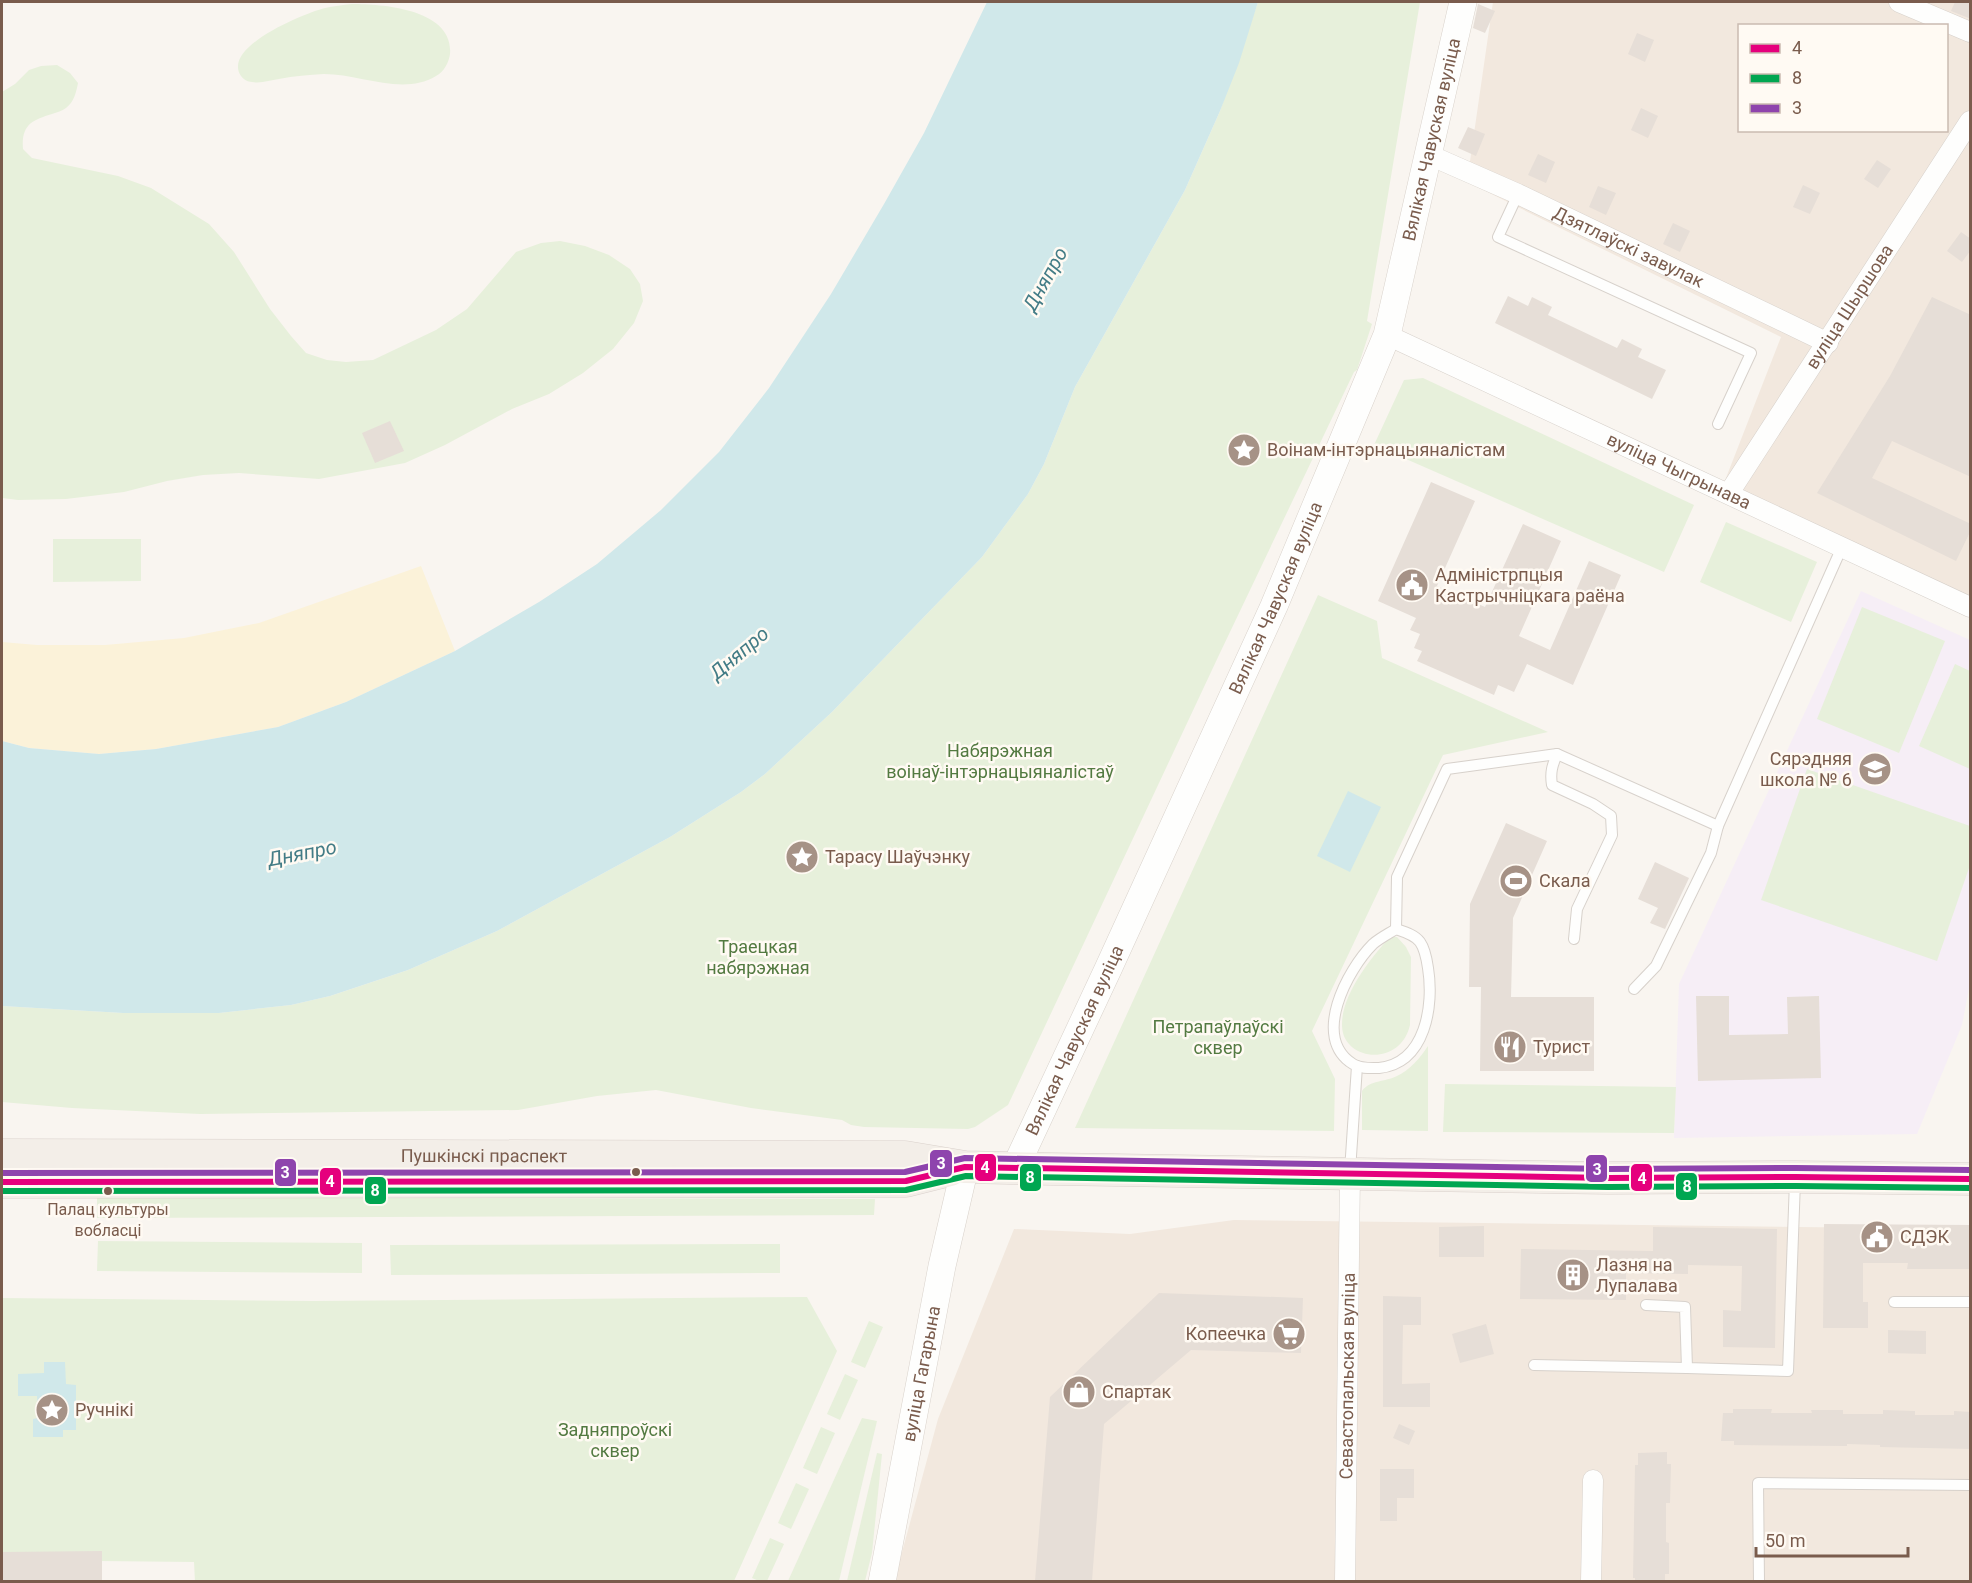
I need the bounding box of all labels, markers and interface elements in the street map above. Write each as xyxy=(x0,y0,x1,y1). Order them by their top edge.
legend xyxy=(1738,24,1948,132)
street label: Вялікая Чавуская вуліца xyxy=(1398,36,1464,243)
text: 4 xyxy=(1792,37,1802,58)
text: 8 xyxy=(1792,67,1802,88)
text: 3 xyxy=(1792,97,1802,118)
street label: Дзятлаўскі завулак xyxy=(1550,202,1708,292)
street label: вуліца Шыршова xyxy=(1801,240,1897,373)
water label: Дняпро xyxy=(1017,243,1072,317)
street label: вуліца Чыгрынава xyxy=(1604,428,1754,513)
place icon: Воінам-інтэрнацыяналістам xyxy=(1226,432,1262,468)
place label: Воінам-інтэрнацыяналістам xyxy=(1267,439,1505,460)
street label: Вялікая Чавуская вуліца xyxy=(1224,498,1326,697)
place label: Адміністрпцыя Кастрычніцкага раёна xyxy=(1435,564,1625,606)
public building icon: Адміністрпцыя Кастрычніцкага раёна xyxy=(1394,567,1430,603)
water label: Дняпро xyxy=(703,621,773,686)
park label: Набярэжная воінаў-інтэрнацыяналістаў xyxy=(886,740,1114,782)
place label: Сярэдняя школа № 6 xyxy=(1760,748,1852,790)
school or university icon: Сярэдняя школа № 6 xyxy=(1857,751,1893,787)
water label: Дняпро xyxy=(264,835,338,872)
place icon: Тарасу Шаўчэнку xyxy=(784,839,820,875)
place label: Тарасу Шаўчэнку xyxy=(825,846,971,867)
sports icon: Скала xyxy=(1498,863,1534,899)
place label: Скала xyxy=(1539,870,1590,891)
park label: Траецкая набярэжная xyxy=(706,936,810,978)
street label: Вялікая Чавуская вуліца xyxy=(1021,942,1128,1138)
park label: Петрапаўлаўскі сквер xyxy=(1152,1016,1284,1058)
restaurant icon: Турист xyxy=(1492,1029,1528,1065)
place label: Турист xyxy=(1533,1036,1591,1057)
street label: Пушкінскі праспект xyxy=(401,1145,568,1166)
line badge: 3 xyxy=(929,1149,953,1178)
line badge: 4 xyxy=(974,1153,997,1182)
text: 3 xyxy=(936,1154,946,1173)
line badge: 3 xyxy=(1585,1154,1608,1183)
line badge: 3 xyxy=(274,1158,297,1187)
text: 4 xyxy=(980,1158,990,1177)
text: 3 xyxy=(1592,1160,1602,1179)
text: 3 xyxy=(280,1163,290,1182)
line badge: 8 xyxy=(1019,1163,1042,1192)
line badge: 4 xyxy=(1630,1163,1653,1192)
unlabelled marker xyxy=(630,1166,642,1178)
line badge: 4 xyxy=(319,1167,342,1196)
text: 8 xyxy=(1025,1168,1035,1187)
text: 4 xyxy=(1637,1169,1647,1188)
text: 4 xyxy=(325,1172,335,1191)
line badge: 8 xyxy=(1675,1172,1698,1201)
line badge: 8 xyxy=(364,1176,387,1205)
text: 8 xyxy=(1682,1177,1692,1196)
text: 8 xyxy=(370,1181,380,1200)
marker: Палац культуры вобласці xyxy=(102,1185,114,1197)
place label: Палац культуры вобласці xyxy=(47,1200,169,1240)
public building icon: СДЭК xyxy=(1859,1219,1895,1255)
place label: СДЭК xyxy=(1900,1226,1949,1247)
place label: Лазня на Лупалава xyxy=(1596,1254,1678,1296)
building icon: Лазня на Лупалава xyxy=(1555,1257,1591,1293)
street label: Севастопальская вуліца xyxy=(1335,1273,1359,1479)
street label: вуліца Гагарына xyxy=(898,1304,944,1443)
supermarket icon: Копеечка xyxy=(1271,1316,1307,1352)
place label: Копеечка xyxy=(1186,1323,1266,1344)
shop icon: Спартак xyxy=(1061,1374,1097,1410)
place label: Спартак xyxy=(1102,1381,1172,1402)
place icon: Ручнікі xyxy=(34,1392,70,1428)
place label: Ручнікі xyxy=(75,1399,134,1420)
park label: Задняпроўскі сквер xyxy=(558,1419,672,1461)
scale bar xyxy=(1756,1520,1908,1558)
text: 50 m xyxy=(1765,1530,1805,1551)

